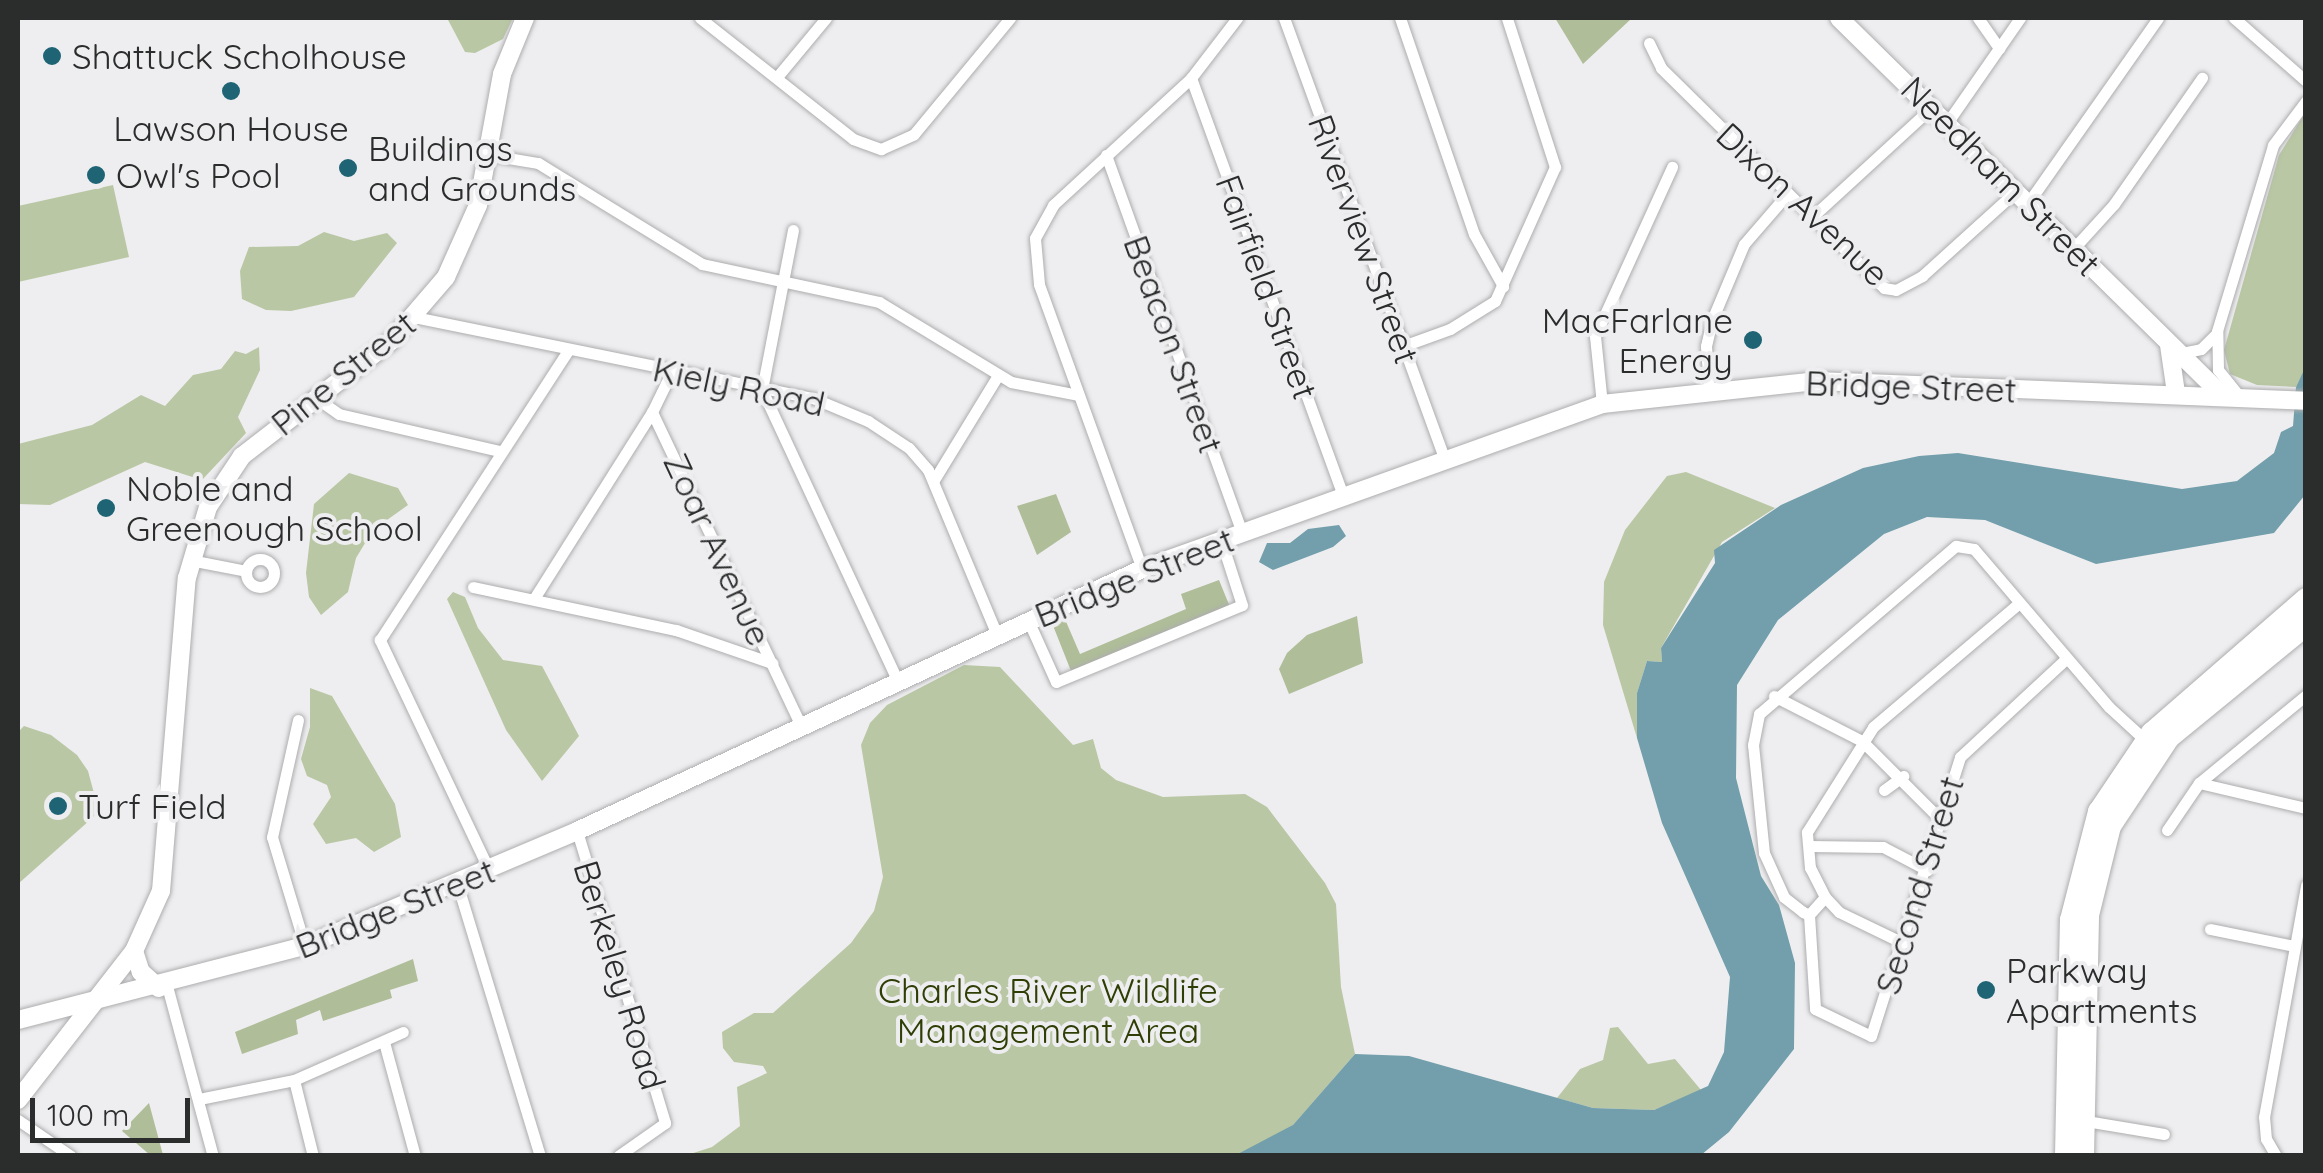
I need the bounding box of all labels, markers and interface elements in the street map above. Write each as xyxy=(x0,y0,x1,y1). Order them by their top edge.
place label: Shattuck Scholhouse xyxy=(72,35,407,77)
marker: Shattuck Scholhouse xyxy=(41,45,63,67)
street label: Needham Street xyxy=(1893,68,2109,284)
marker: Lawson House xyxy=(220,80,242,102)
place label: Lawson House xyxy=(113,107,349,149)
street label: Riverview Street xyxy=(1300,109,1428,369)
street label: Dixon Avenue xyxy=(1708,114,1898,294)
place label: Buildings and Grounds xyxy=(368,127,576,209)
place label: Owl's Pool xyxy=(116,154,281,196)
marker: Buildings and Grounds xyxy=(337,157,359,179)
marker: Owl's Pool xyxy=(85,164,107,186)
street label: Fairfield Street xyxy=(1207,169,1327,405)
street label: Beacon Street xyxy=(1115,229,1233,459)
place label: MacFarlane Energy xyxy=(1542,299,1733,381)
street label: Pine Street xyxy=(262,302,424,444)
marker: MacFarlane Energy xyxy=(1742,329,1764,351)
street label: Kiely Road xyxy=(649,347,829,425)
street label: Bridge Street xyxy=(1805,361,2017,411)
street label: Zoar Avenue xyxy=(655,446,781,652)
place label: Noble and Greenough School xyxy=(126,467,423,549)
marker: Noble and Greenough School xyxy=(95,497,117,519)
street label: Bridge Street xyxy=(1028,518,1240,636)
street label: Second Street xyxy=(1866,771,1972,999)
place label: Turf Field xyxy=(78,785,226,827)
marker: Turf Field xyxy=(47,795,69,817)
street label: Bridge Street xyxy=(289,849,501,967)
street label: Berkeley Road xyxy=(565,855,675,1095)
place label: Parkway Apartments xyxy=(2006,949,2197,1031)
park label: Charles River Wildlife Management Area xyxy=(878,969,1218,1051)
marker: Parkway Apartments xyxy=(1975,979,1997,1001)
scale bar xyxy=(35,1078,195,1140)
text: 100 m xyxy=(47,1096,129,1134)

